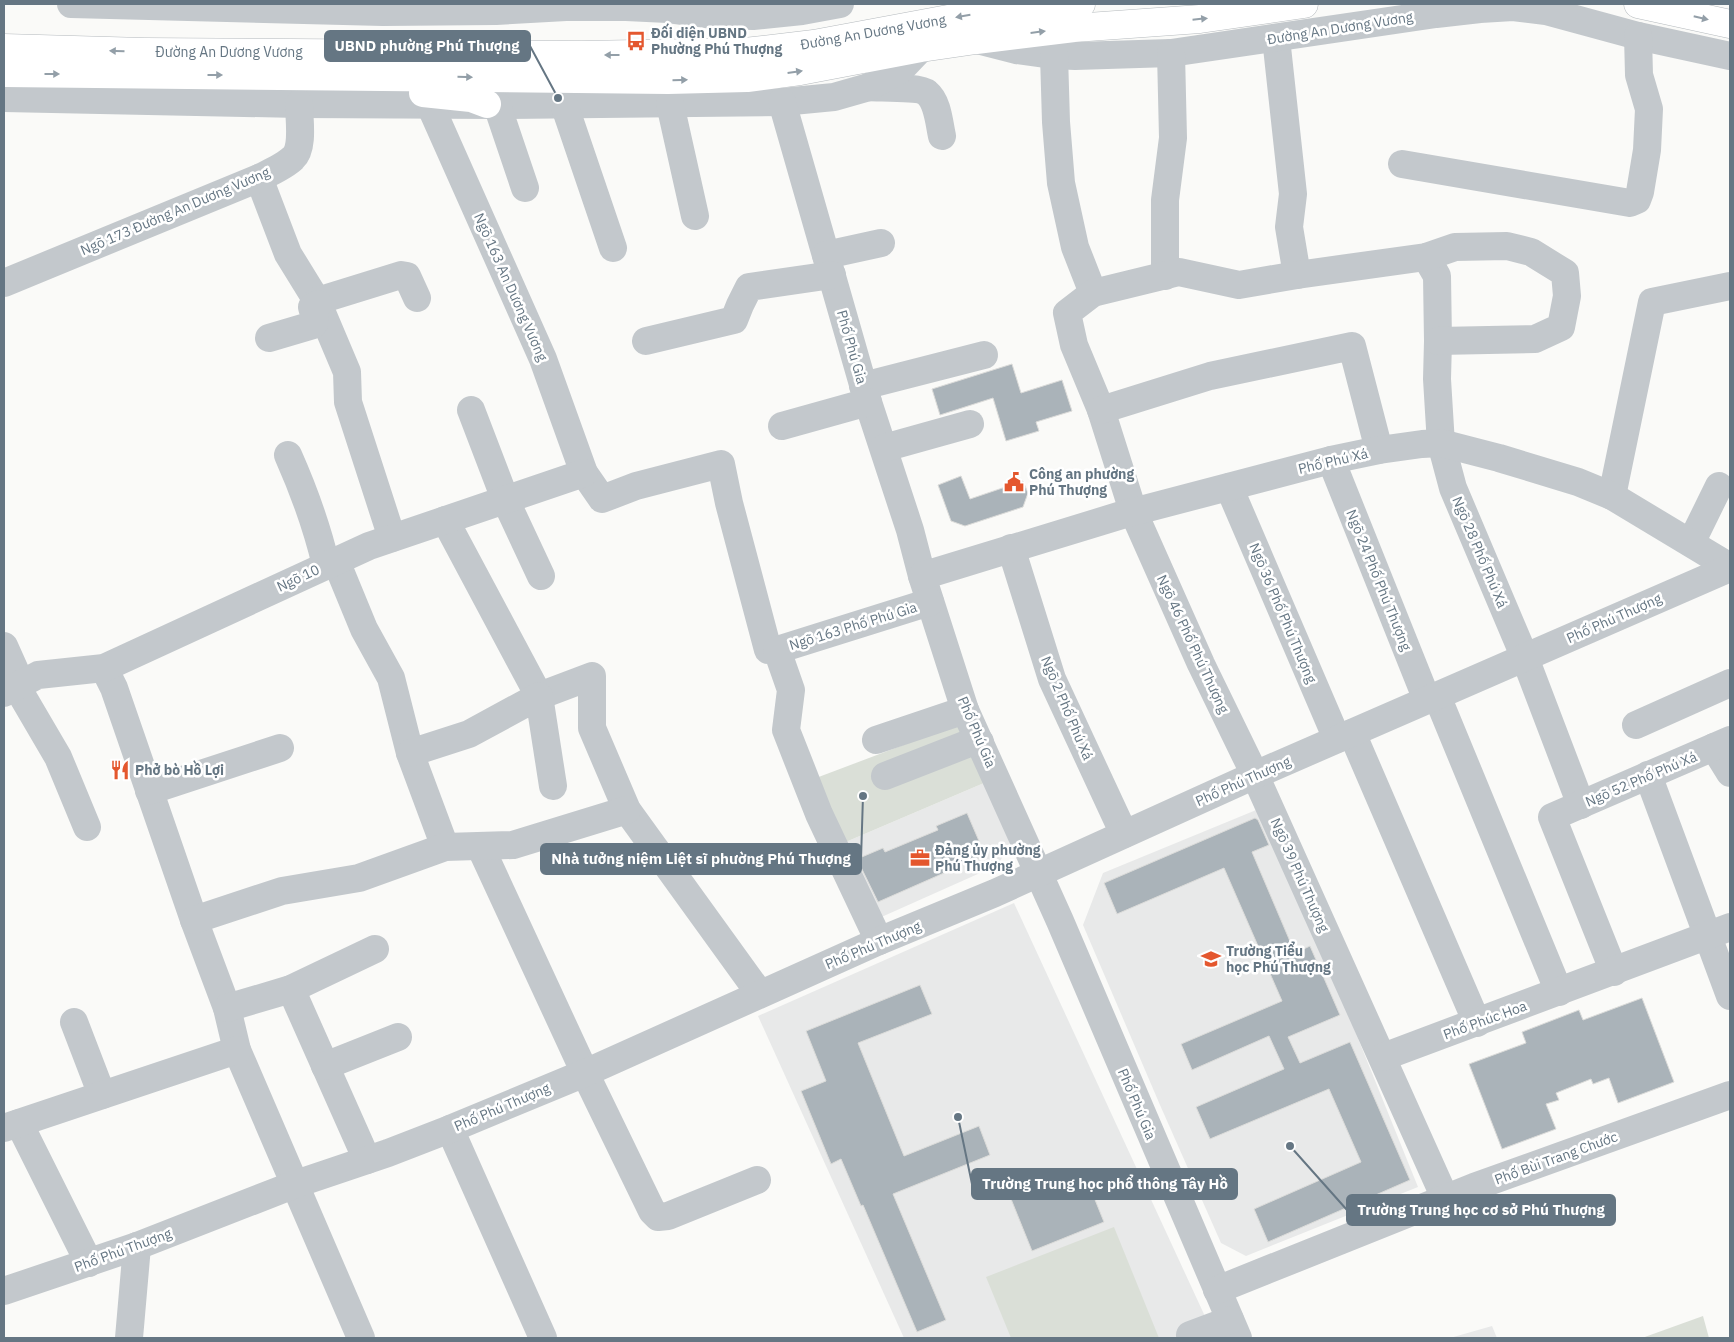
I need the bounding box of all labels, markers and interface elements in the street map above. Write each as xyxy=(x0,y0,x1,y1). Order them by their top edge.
street label: Đường An Dương Vương xyxy=(1266,7,1415,48)
street label: Đường An Dương Vương xyxy=(799,10,948,54)
one-way arrow xyxy=(955,12,971,20)
one-way arrow xyxy=(1694,14,1709,22)
one-way arrow xyxy=(1193,15,1209,23)
place label: Đối diện UBND Phường Phú Thượng xyxy=(651,23,782,58)
one-way arrow xyxy=(1031,28,1047,36)
bus stop icon: Đối diện UBND Phường Phú Thượng xyxy=(625,30,647,52)
callout: UBND phường Phú Thượng xyxy=(325,31,530,61)
text: UBND phường Phú Thượng xyxy=(334,36,520,55)
street label: Đường An Dương Vương xyxy=(155,43,303,61)
one-way arrow xyxy=(108,47,124,55)
one-way arrow xyxy=(603,51,619,59)
one-way arrow xyxy=(788,68,804,76)
one-way arrow xyxy=(45,70,61,78)
one-way arrow xyxy=(207,71,223,79)
one-way arrow xyxy=(457,73,473,81)
one-way arrow xyxy=(672,75,688,83)
street label: Ngõ 173 Đường An Dương Vương xyxy=(78,163,273,259)
street label: Ngõ 163 An Dương Vương xyxy=(470,210,552,364)
street label: Phố Phú Gia xyxy=(833,308,871,386)
street label: Phố Phú Xá xyxy=(1296,444,1370,478)
place label: Công an phường Phú Thượng xyxy=(1029,465,1134,499)
public building icon: Công an phường Phú Thượng xyxy=(1003,471,1025,493)
street label: Ngõ 28 Phố Phú Xá xyxy=(1448,493,1512,611)
street label: Ngõ 24 Phố Phú Thượng xyxy=(1342,507,1416,654)
street label: Ngõ 36 Phố Phú Thượng xyxy=(1245,540,1321,686)
street label: Ngõ 10 xyxy=(274,560,322,596)
street label: Ngõ 46 Phố Phú Thượng xyxy=(1153,572,1233,717)
street label: Phố Phú Thượng xyxy=(1564,589,1665,647)
street label: Ngõ 163 Phố Phú Gia xyxy=(787,598,920,654)
street label: Ngõ 2 Phố Phú Xá xyxy=(1037,653,1097,763)
street label: Phố Phú Gia xyxy=(954,694,1000,771)
street label: Ngõ 52 Phố Phú Xá xyxy=(1582,747,1700,811)
street label: Phố Phú Thượng xyxy=(1193,752,1294,810)
restaurant icon: Phở bò Hồ Lợi xyxy=(109,759,131,781)
place label: Phở bò Hồ Lợi xyxy=(135,760,224,779)
street label: Ngõ 39 Phú Thượng xyxy=(1267,815,1334,936)
place label: Đảng ủy phường Phú Thượng xyxy=(935,841,1041,875)
callout: Nhà tưởng niệm Liệt sĩ phường Phú Thượng xyxy=(541,844,861,874)
office icon: Đảng ủy phường Phú Thượng xyxy=(909,847,931,869)
text: Nhà tưởng niệm Liệt sĩ phường Phú Thượng xyxy=(551,849,851,868)
street label: Phố Phú Thượng xyxy=(822,916,924,973)
place label: Trường Tiểu học Phú Thượng xyxy=(1226,941,1331,976)
school or university icon: Trường Tiểu học Phú Thượng xyxy=(1200,948,1222,970)
street label: Phố Phúc Hoa xyxy=(1441,996,1530,1043)
street label: Phố Phú Gia xyxy=(1114,1066,1160,1143)
street label: Phố Phú Thượng xyxy=(451,1078,553,1135)
street label: Phố Bùi Trang Chước xyxy=(1492,1127,1620,1189)
callout: Trường Trung học phổ thông Tây Hồ xyxy=(972,1169,1237,1199)
text: Trường Trung học phổ thông Tây Hồ xyxy=(982,1174,1228,1193)
callout: Trường Trung học cơ sở Phú Thượng xyxy=(1347,1195,1615,1225)
text: Trường Trung học cơ sở Phú Thượng xyxy=(1357,1200,1606,1219)
street label: Phố Phú Thượng xyxy=(72,1224,175,1276)

